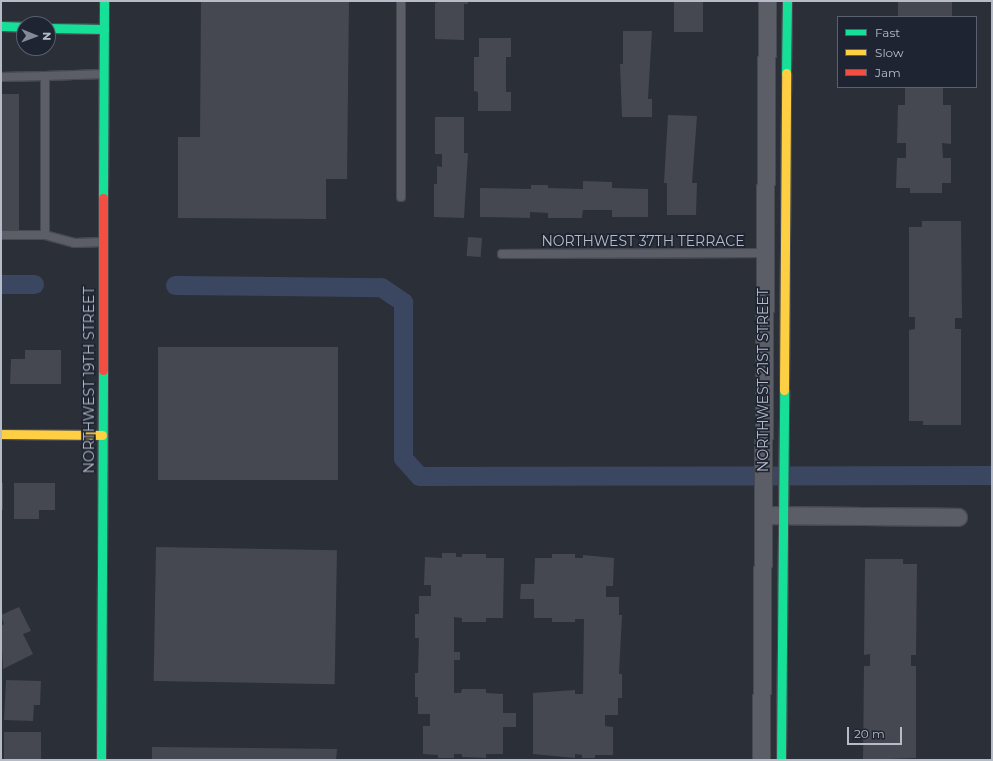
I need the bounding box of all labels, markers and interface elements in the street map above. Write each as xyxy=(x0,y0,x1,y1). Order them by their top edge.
north arrow xyxy=(16,16,56,56)
legend xyxy=(837,16,977,88)
text: Fast xyxy=(875,25,900,40)
text: N xyxy=(40,32,54,41)
text: Slow xyxy=(875,45,904,60)
text: Jam xyxy=(875,65,901,80)
street label: NORTHWEST 37TH TERRACE xyxy=(541,233,745,249)
street label: NORTHWEST 19TH STREET xyxy=(81,287,97,473)
street label: NORTHWEST 21ST STREET xyxy=(755,288,771,472)
scale bar xyxy=(849,719,904,745)
text: 20 m xyxy=(854,726,885,741)

